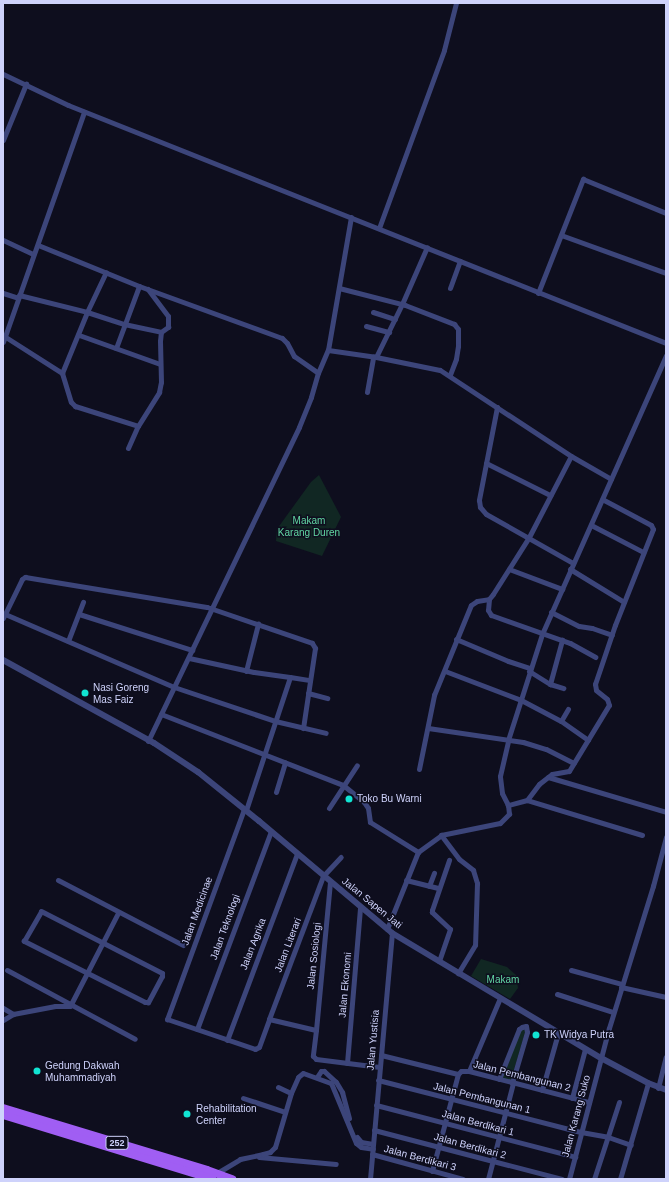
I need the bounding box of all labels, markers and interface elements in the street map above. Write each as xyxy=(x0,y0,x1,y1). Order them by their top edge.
park label: Makam Karang Duren xyxy=(278,514,340,538)
place label: Nasi Goreng Mas Faiz xyxy=(93,681,149,704)
marker: Nasi Goreng Mas Faiz xyxy=(80,688,90,698)
place label: Toko Bu Warni xyxy=(357,793,422,805)
marker: Toko Bu Warni xyxy=(344,794,354,804)
street label: Jalan Medicinae xyxy=(179,875,215,947)
street label: Jalan Sapen Jati xyxy=(339,875,405,931)
street label: Jalan Teknologi xyxy=(208,893,242,961)
street label: Jalan Agrika xyxy=(238,916,268,972)
street label: Jalan Literari xyxy=(272,916,304,974)
street label: Jalan Sosiologi xyxy=(305,922,323,990)
street label: Jalan Ekonomi xyxy=(336,952,354,1018)
park label: Makam xyxy=(487,974,519,986)
street label: Jalan Yustisia xyxy=(364,1009,382,1071)
place label: TK Widya Putra xyxy=(544,1029,614,1041)
marker: TK Widya Putra xyxy=(531,1030,541,1040)
street label: Jalan Pembangunan 2 xyxy=(472,1058,572,1094)
place label: Gedung Dakwah Muhammadiyah xyxy=(45,1059,119,1082)
marker: Gedung Dakwah Muhammadiyah xyxy=(32,1066,42,1076)
street label: Jalan Karang Suko xyxy=(559,1074,593,1158)
street label: Jalan Pembangunan 1 xyxy=(432,1080,532,1116)
place label: Rehabilitation Center xyxy=(196,1102,257,1126)
marker: Rehabilitation Center xyxy=(181,1108,193,1120)
street label: Jalan Berdikari 1 xyxy=(440,1108,516,1138)
street label: Jalan Berdikari 2 xyxy=(432,1131,508,1161)
road number: 252 xyxy=(105,1136,129,1150)
street label: Jalan Berdikari 3 xyxy=(382,1143,458,1173)

